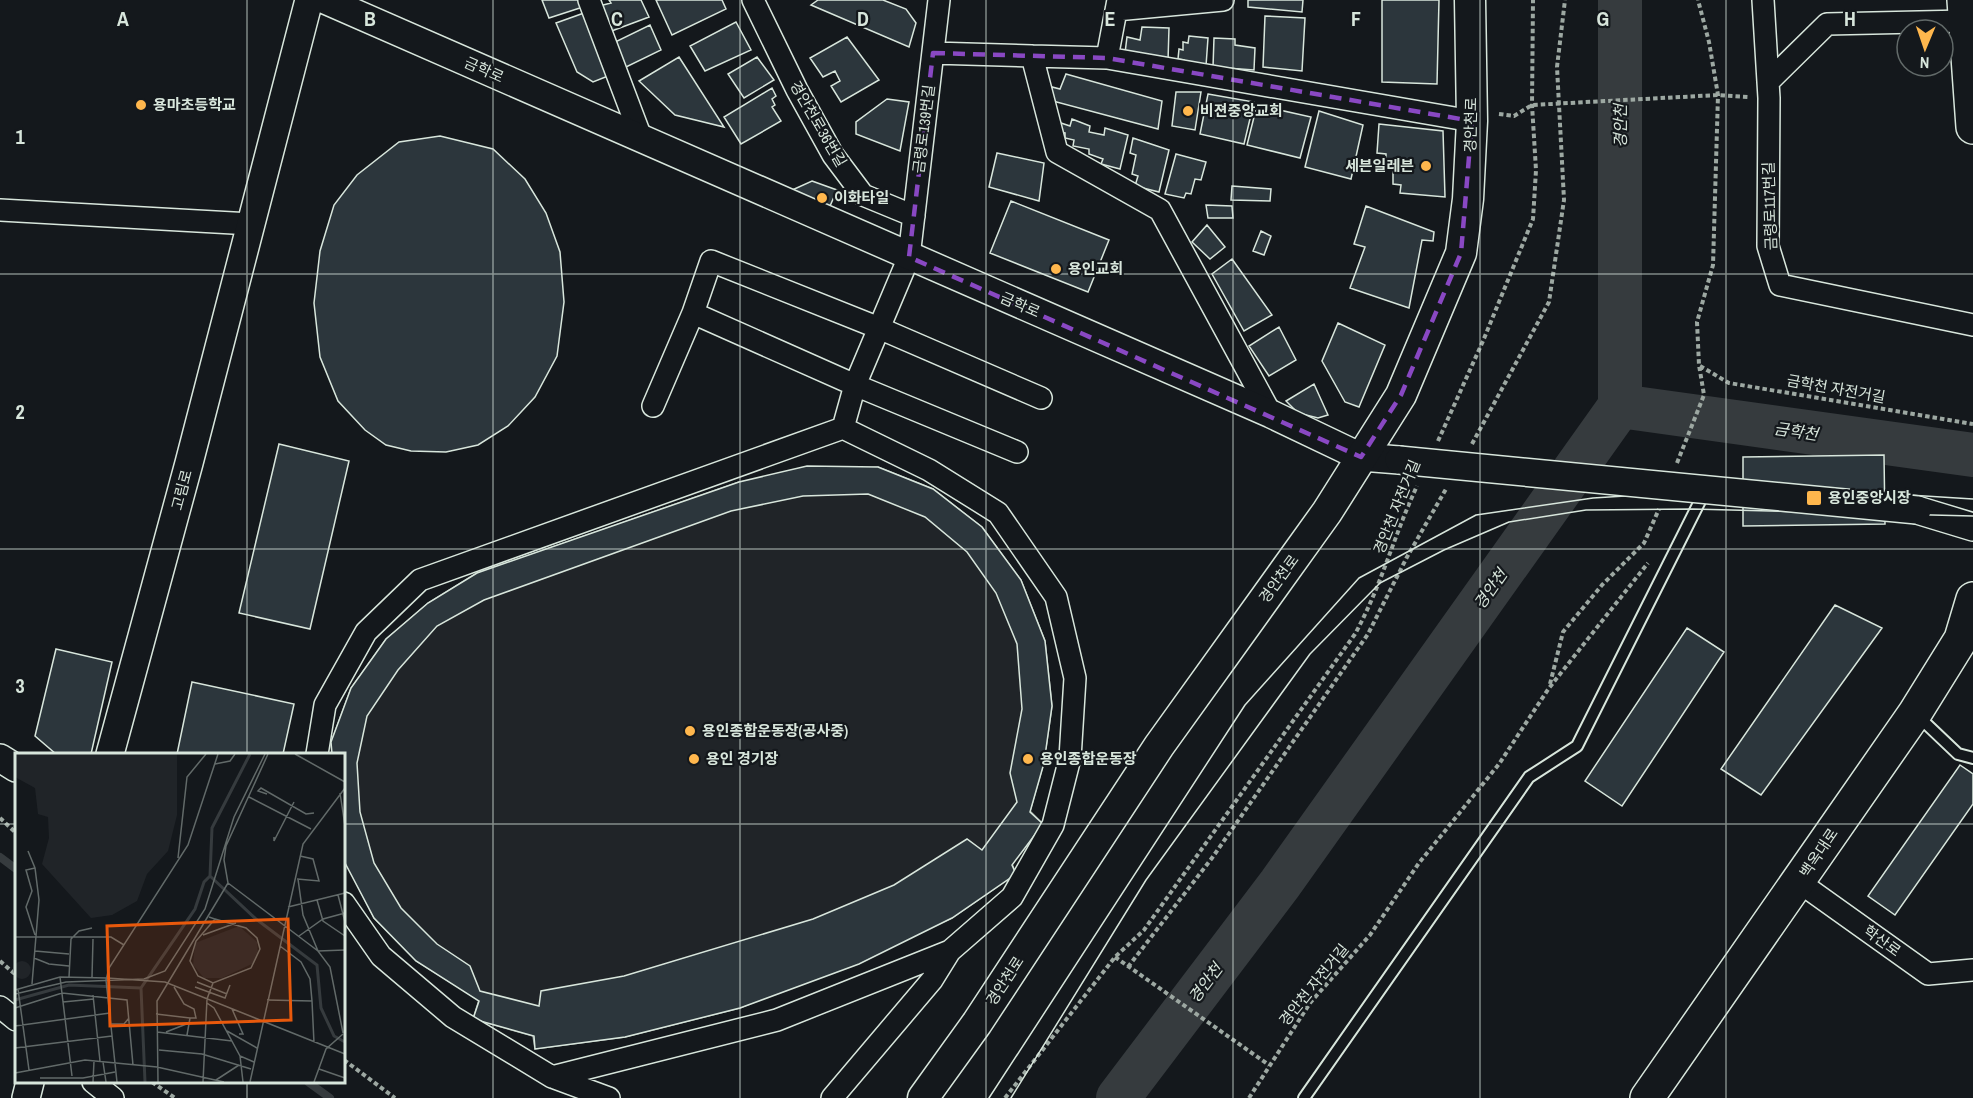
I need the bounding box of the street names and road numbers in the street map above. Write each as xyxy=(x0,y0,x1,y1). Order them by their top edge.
street label: 금학로 xyxy=(461,52,507,88)
street label: 경안천로36번길 xyxy=(785,77,852,171)
street label: 금령로139번길 xyxy=(908,83,939,175)
street label: 경안천로 xyxy=(1460,97,1481,153)
street label: 금령로117번길 xyxy=(1757,161,1782,251)
street label: 금학로 xyxy=(997,287,1043,322)
street label: 금학천 자전거길 xyxy=(1785,369,1887,408)
street label: 경안천 자전거길 xyxy=(1368,457,1425,557)
street label: 고림로 xyxy=(166,467,197,513)
street label: 경안천로 xyxy=(1254,550,1303,607)
street label: 백옥대로 xyxy=(1794,824,1843,881)
street label: 학산로 xyxy=(1859,920,1905,961)
street label: 경안천 자전거길 xyxy=(1274,939,1353,1030)
street label: 경안천로 xyxy=(981,952,1028,1010)

